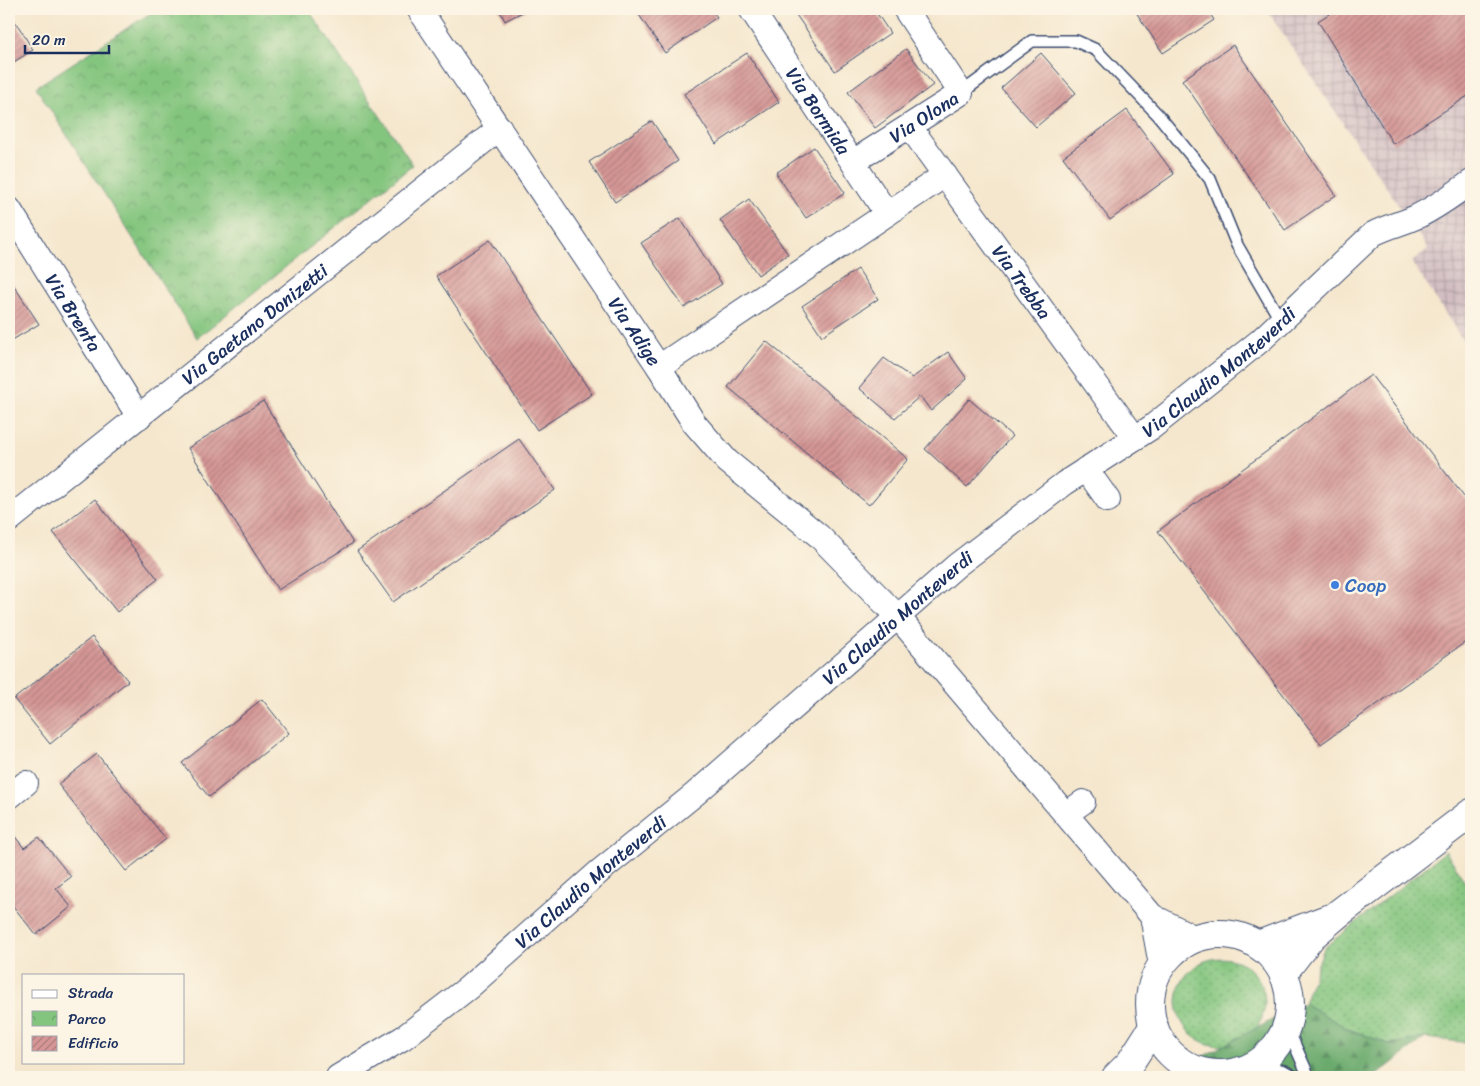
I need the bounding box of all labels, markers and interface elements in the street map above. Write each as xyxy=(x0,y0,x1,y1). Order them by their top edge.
scale bar xyxy=(25,22,109,54)
text: 20 m xyxy=(32,27,66,53)
street label: Via Bormida xyxy=(777,60,860,162)
street label: Via Olona xyxy=(882,82,966,152)
street label: Via Trebba xyxy=(983,237,1060,327)
street label: Via Gaetano Donizetti xyxy=(174,255,336,394)
street label: Via Brenta xyxy=(36,267,111,359)
street label: Via Adige xyxy=(599,290,670,373)
street label: Via Claudio Monteverdi xyxy=(1135,298,1305,447)
street label: Via Claudio Monteverdi xyxy=(814,542,981,693)
place label: Coop xyxy=(1345,569,1386,602)
marker: Coop xyxy=(1329,579,1341,591)
street label: Via Claudio Monteverdi xyxy=(507,806,675,957)
legend xyxy=(22,974,185,1064)
text: Strada xyxy=(68,980,114,1006)
text: Parco xyxy=(68,1006,106,1032)
text: Edificio xyxy=(68,1030,119,1056)

